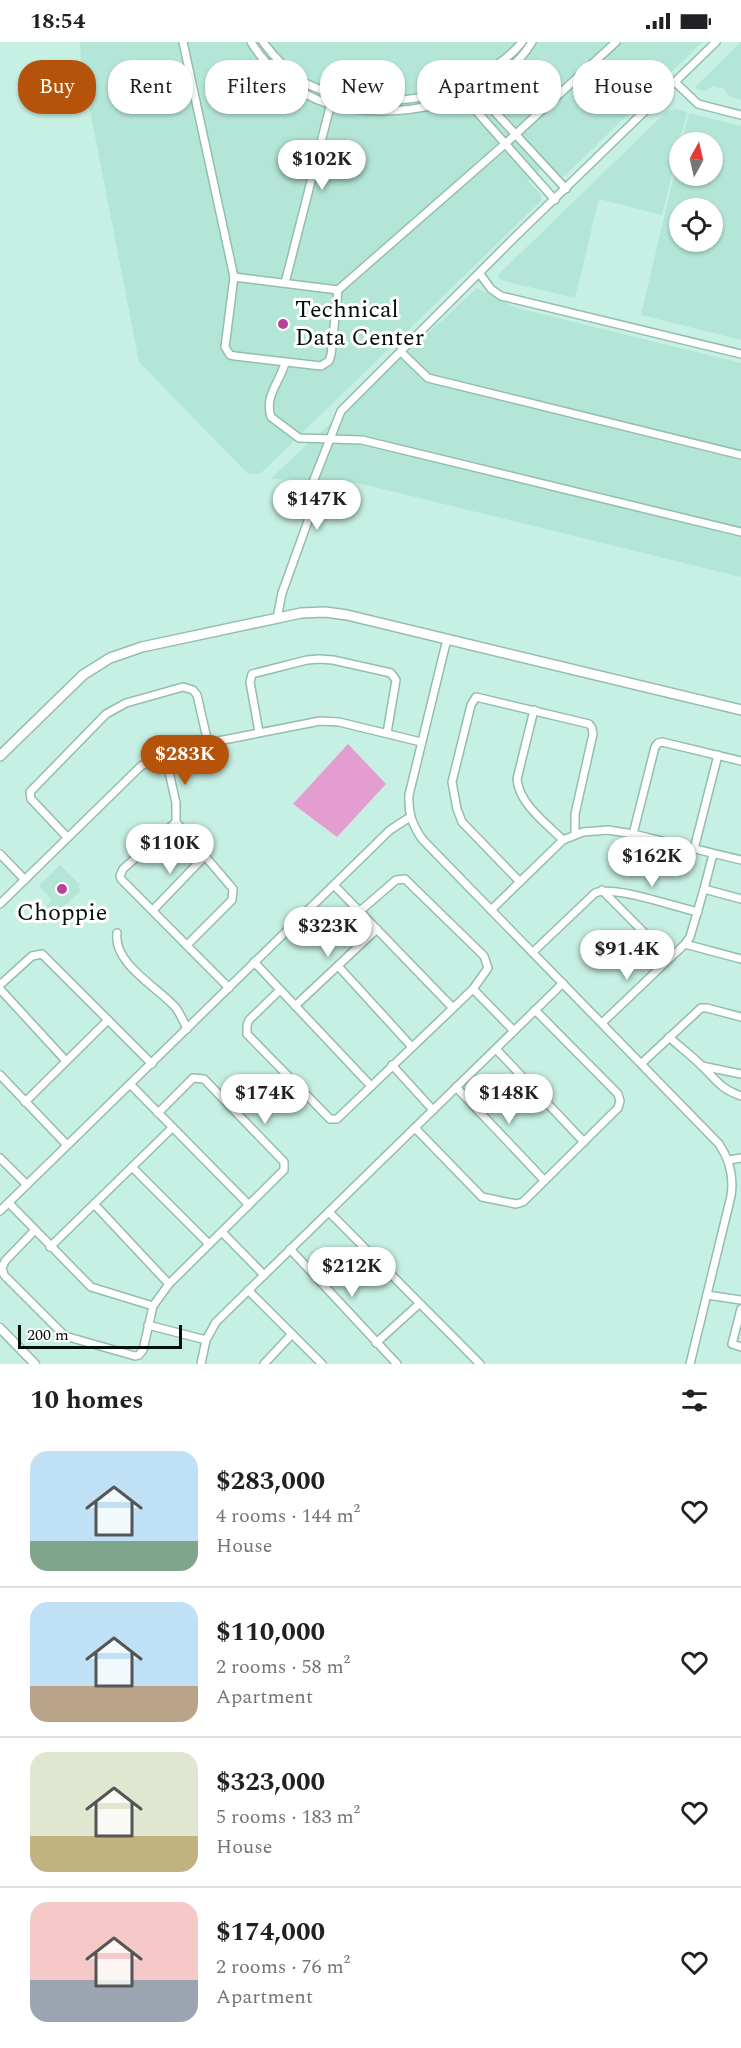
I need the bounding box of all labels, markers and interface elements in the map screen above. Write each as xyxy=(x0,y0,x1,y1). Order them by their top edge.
text: 18:54 xyxy=(30,5,85,38)
chip: Buy xyxy=(18,60,96,114)
chip: Rent xyxy=(108,60,193,114)
chip: Filters xyxy=(205,60,308,114)
chip: New xyxy=(320,60,405,114)
chip: Apartment xyxy=(417,60,561,114)
chip: House xyxy=(573,60,674,114)
north arrow xyxy=(669,132,723,186)
map controls xyxy=(669,132,723,252)
pin: $102K xyxy=(280,140,364,191)
text: $102K xyxy=(292,144,352,174)
button: locate xyxy=(669,198,723,252)
place label: Technical Data Center xyxy=(295,292,424,356)
marker: Technical Data Center xyxy=(276,317,290,331)
pin: $147K xyxy=(275,480,359,531)
text: $147K xyxy=(287,484,347,514)
pin: $283K xyxy=(143,735,227,786)
text: $283K xyxy=(155,739,215,769)
pin: $110K xyxy=(128,824,212,875)
text: $110K xyxy=(140,828,200,858)
pin: $162K xyxy=(610,837,694,888)
text: $162K xyxy=(622,841,682,871)
marker: Choppie xyxy=(55,882,69,896)
place label: Choppie xyxy=(17,895,107,931)
pin: $323K xyxy=(286,907,370,958)
text: $323K xyxy=(298,911,358,941)
pin: $91.4K xyxy=(578,930,676,981)
text: $91.4K xyxy=(594,934,660,964)
pin: $174K xyxy=(223,1074,307,1125)
pin: $148K xyxy=(467,1074,551,1125)
text: $174K xyxy=(235,1078,295,1108)
text: $148K xyxy=(479,1078,539,1108)
pin: $212K xyxy=(310,1247,394,1298)
text: $212K xyxy=(322,1251,382,1281)
scale bar xyxy=(18,1322,182,1350)
text: 200 m xyxy=(27,1323,69,1347)
text: 10 homes xyxy=(30,1380,144,1420)
icon: filters xyxy=(678,1384,711,1417)
text: $283,000 xyxy=(216,1461,325,1501)
icon: home xyxy=(78,1475,150,1547)
icon: heart xyxy=(678,1495,711,1528)
text: 4 rooms · 144 m² xyxy=(216,1501,360,1531)
text: House xyxy=(216,1531,273,1561)
text: $110,000 xyxy=(216,1612,325,1652)
icon: home xyxy=(78,1626,150,1698)
icon: heart xyxy=(678,1646,711,1679)
text: 2 rooms · 58 m² xyxy=(216,1652,350,1682)
text: Apartment xyxy=(216,1682,313,1712)
text: $323,000 xyxy=(216,1762,325,1802)
icon: home xyxy=(78,1776,150,1848)
icon: heart xyxy=(678,1796,711,1829)
text: 5 rooms · 183 m² xyxy=(216,1802,360,1832)
text: House xyxy=(216,1832,273,1862)
text: $174,000 xyxy=(216,1912,325,1952)
icon: home xyxy=(78,1926,150,1998)
icon: heart xyxy=(678,1946,711,1979)
text: 2 rooms · 76 m² xyxy=(216,1952,350,1982)
text: Apartment xyxy=(216,1982,313,2012)

